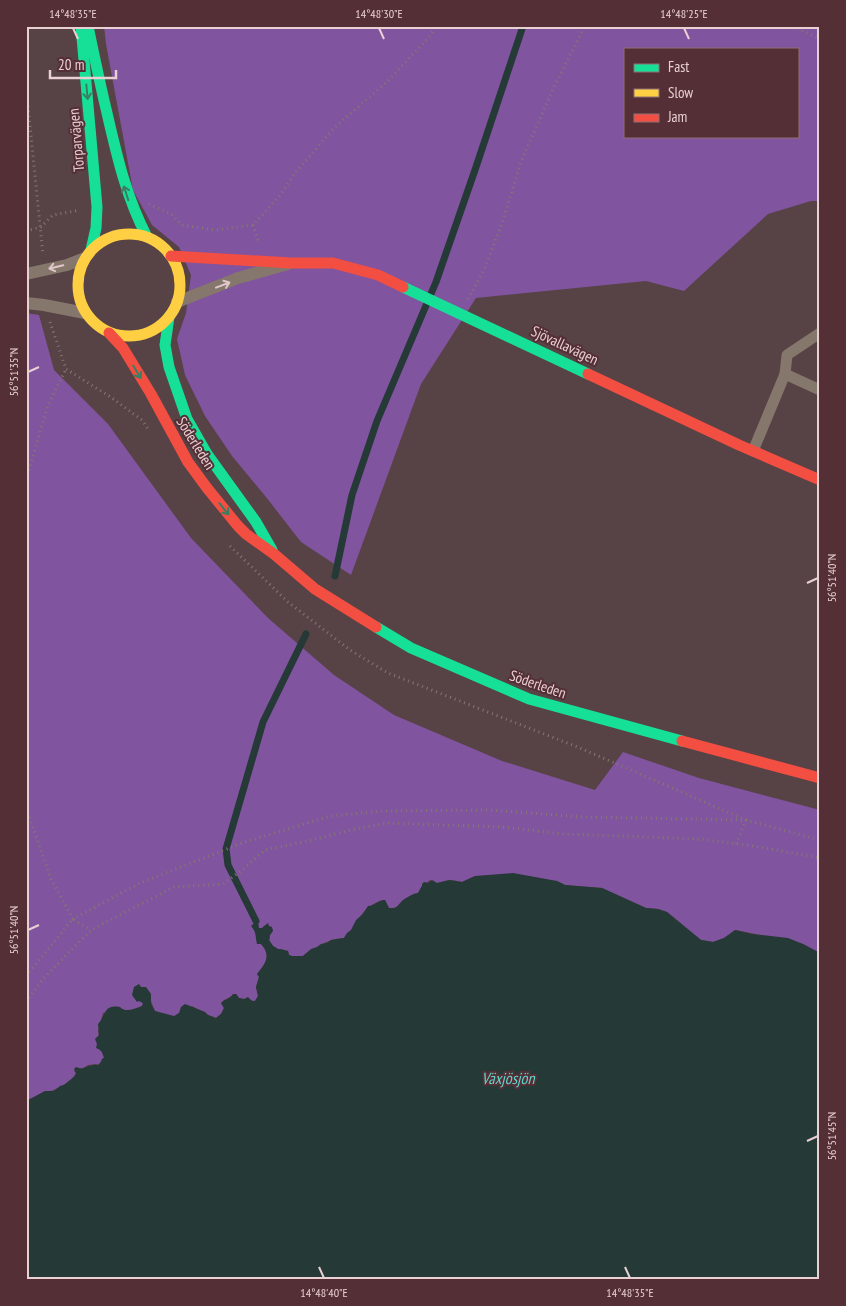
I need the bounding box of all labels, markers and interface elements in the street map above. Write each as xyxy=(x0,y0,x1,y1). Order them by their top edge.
text: 14°48'35"E xyxy=(49,6,97,21)
text: 14°48'30"E xyxy=(355,6,403,21)
text: 14°48'25"E xyxy=(660,6,708,21)
scale bar xyxy=(50,48,116,80)
legend xyxy=(624,48,798,138)
text: 20 m xyxy=(58,55,84,74)
text: Fast xyxy=(668,57,689,76)
text: Slow xyxy=(668,83,693,102)
one-way arrow xyxy=(82,84,92,100)
text: Jam xyxy=(667,107,687,126)
street label: Torparvägen xyxy=(64,108,88,172)
one-way arrow xyxy=(121,185,131,201)
one-way arrow xyxy=(49,263,65,273)
one-way arrow xyxy=(215,279,230,288)
street label: Sjövallavägen xyxy=(528,321,602,369)
text: 56°51'35"N xyxy=(6,348,21,396)
one-way arrow xyxy=(133,364,143,378)
street label: Söderleden xyxy=(172,413,220,473)
one-way arrow xyxy=(218,502,229,515)
text: 56°51'40"N xyxy=(824,554,839,602)
street label: Söderleden xyxy=(507,665,569,703)
text: 56°51'40"N xyxy=(6,906,21,954)
water label: Växjösjön xyxy=(482,1068,535,1088)
text: 56°51'45"N xyxy=(824,1112,839,1160)
text: 14°48'40"E xyxy=(300,1285,348,1300)
text: 14°48'35"E xyxy=(606,1285,654,1300)

